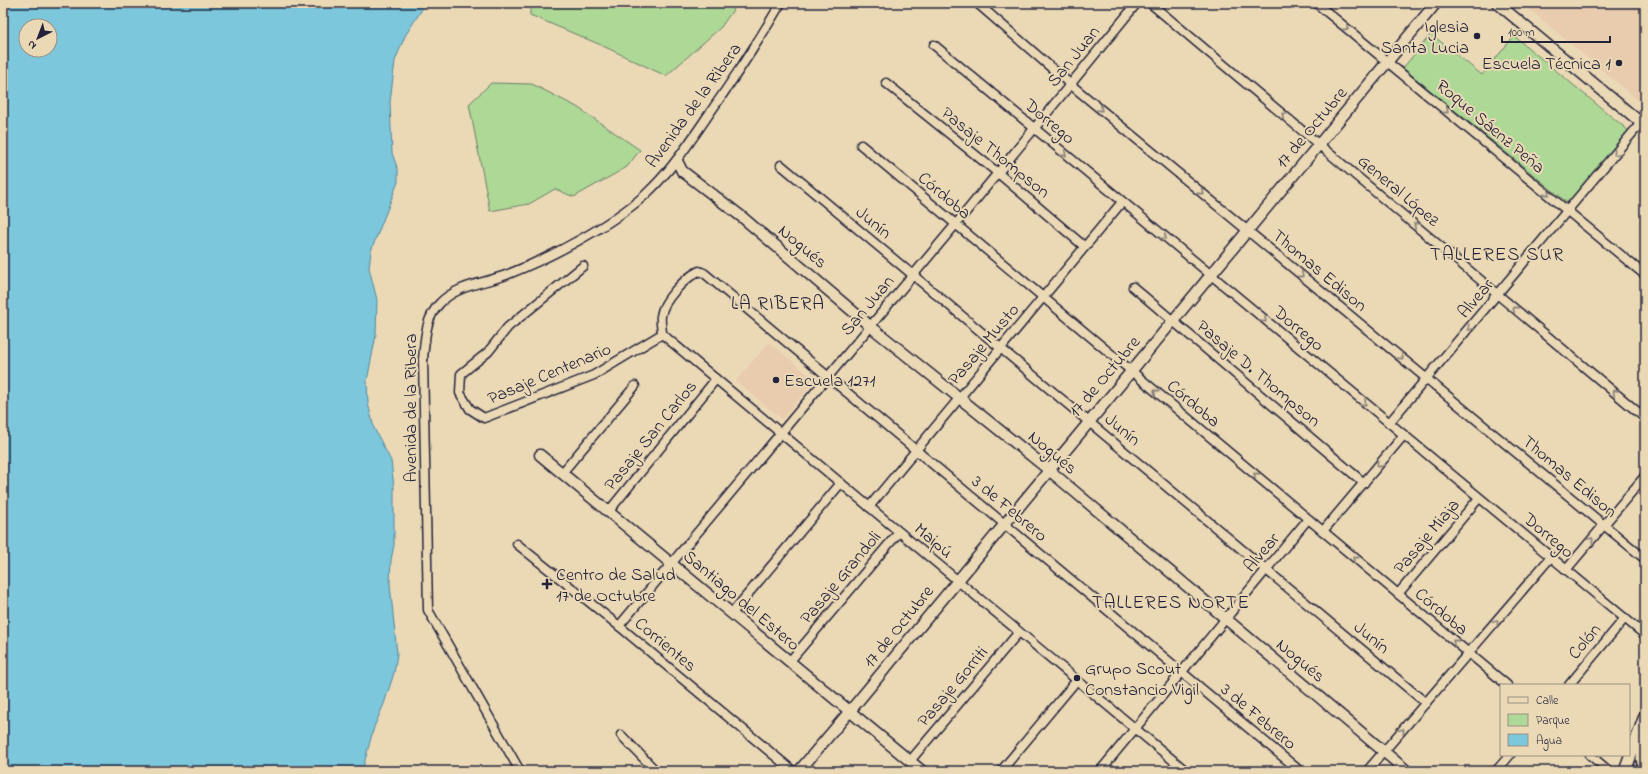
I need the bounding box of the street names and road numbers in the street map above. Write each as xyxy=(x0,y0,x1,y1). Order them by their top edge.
street label: San Juan xyxy=(1042,21,1107,94)
street label: Avenida de la Ribera xyxy=(640,38,749,174)
street label: Roque Sáenz Peña xyxy=(1430,74,1550,181)
street label: 17 de Octubre xyxy=(1271,81,1355,175)
street label: Dorrego xyxy=(1016,93,1080,152)
street label: Pasaje Thompson xyxy=(935,101,1055,206)
street label: General López xyxy=(1351,149,1445,234)
street label: Córdoba xyxy=(911,166,976,227)
street label: Junín xyxy=(849,201,896,246)
street label: Nogués xyxy=(771,219,832,277)
street label: Thomas Edison xyxy=(1265,224,1372,319)
street label: San Juan xyxy=(835,270,902,342)
street label: Alvear xyxy=(1452,273,1501,325)
street label: Pasaje Musto xyxy=(942,299,1027,392)
street label: Dorrego xyxy=(1265,300,1329,359)
street label: Pasaje D. Thompson xyxy=(1190,315,1325,434)
street label: 17 de Octubre xyxy=(1064,330,1148,424)
street label: Avenida de la Ribera xyxy=(399,333,425,483)
street label: Pasaje Centenario xyxy=(484,337,616,413)
street label: Córdoba xyxy=(1160,374,1225,435)
street label: Pasaje San Carlos xyxy=(599,375,704,497)
street label: Junín xyxy=(1098,408,1145,453)
street label: Nogués xyxy=(1021,425,1082,483)
street label: Thomas Edison xyxy=(1515,430,1622,525)
street label: 3 de Febrero xyxy=(965,470,1052,549)
street label: Pasaje Miaja xyxy=(1388,494,1467,581)
street label: Dorrego xyxy=(1515,507,1579,566)
street label: Maipú xyxy=(908,517,958,566)
street label: Pasaje Grandoli xyxy=(795,526,888,631)
street label: Alvear xyxy=(1238,527,1287,579)
street label: Santiago del Estero xyxy=(676,545,805,659)
street label: 17 de Octubre xyxy=(858,580,942,674)
street label: Córdoba xyxy=(1408,582,1473,643)
street label: Corrientes xyxy=(628,612,701,679)
street label: Junín xyxy=(1347,616,1394,661)
street label: Colón xyxy=(1563,619,1608,666)
street label: Nogués xyxy=(1269,633,1330,691)
street label: Pasaje Gorriti xyxy=(912,641,995,733)
street label: 3 de Febrero xyxy=(1214,678,1301,757)

